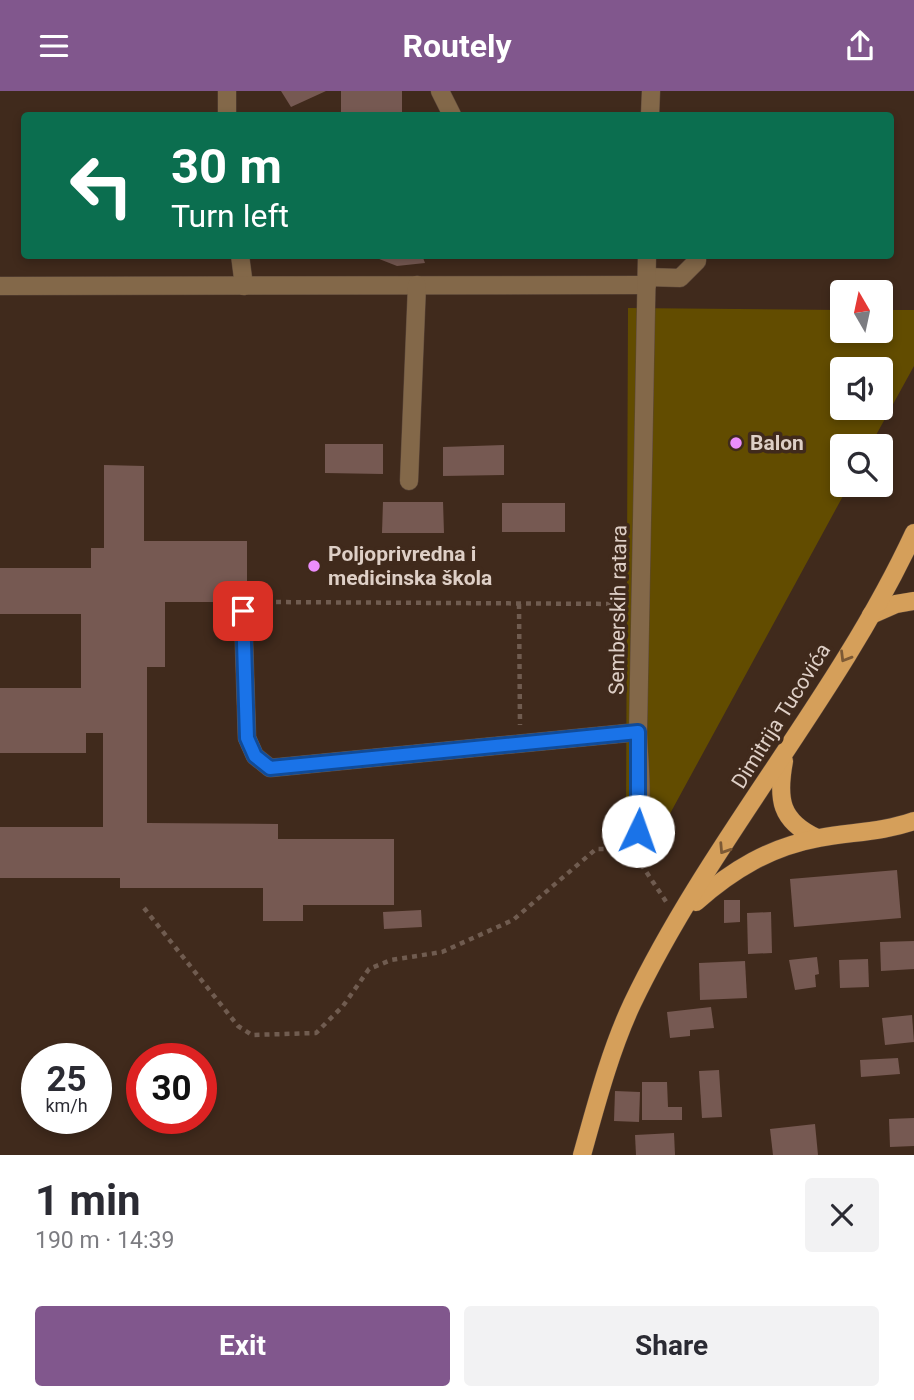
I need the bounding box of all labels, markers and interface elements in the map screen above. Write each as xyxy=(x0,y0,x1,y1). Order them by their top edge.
icon: menu xyxy=(35,27,73,65)
text: Routely xyxy=(402,27,512,65)
icon: share xyxy=(841,27,879,65)
text: 30 m xyxy=(171,138,282,195)
icon: left xyxy=(56,140,147,231)
text: Turn left xyxy=(171,197,289,235)
north arrow xyxy=(830,280,892,343)
map controls xyxy=(830,280,893,497)
button: sound xyxy=(830,357,893,420)
place label: Balon xyxy=(750,431,804,455)
button: search xyxy=(830,434,893,497)
marker: Balon xyxy=(728,435,744,451)
street label: Semberskih ratara xyxy=(605,525,631,695)
place label: Poljoprivredna i medicinska škola xyxy=(328,542,492,590)
marker: Poljoprivredna i medicinska škola xyxy=(306,558,322,574)
pin xyxy=(213,581,273,641)
icon: arrive xyxy=(224,592,262,630)
street label: Dimitrija Tucovića xyxy=(727,639,835,793)
one-way arrow xyxy=(840,649,853,662)
position arrow xyxy=(601,794,675,868)
one-way arrow xyxy=(719,842,732,855)
speed limit sign: 30 xyxy=(126,1043,217,1134)
text: 25 xyxy=(46,1059,87,1100)
text: km/h xyxy=(45,1095,88,1116)
text: 1 min xyxy=(35,1176,141,1225)
button: close xyxy=(805,1178,879,1252)
text: 190 m · 14:39 xyxy=(35,1227,174,1254)
button: Exit xyxy=(35,1306,450,1386)
button: Share xyxy=(464,1306,879,1386)

